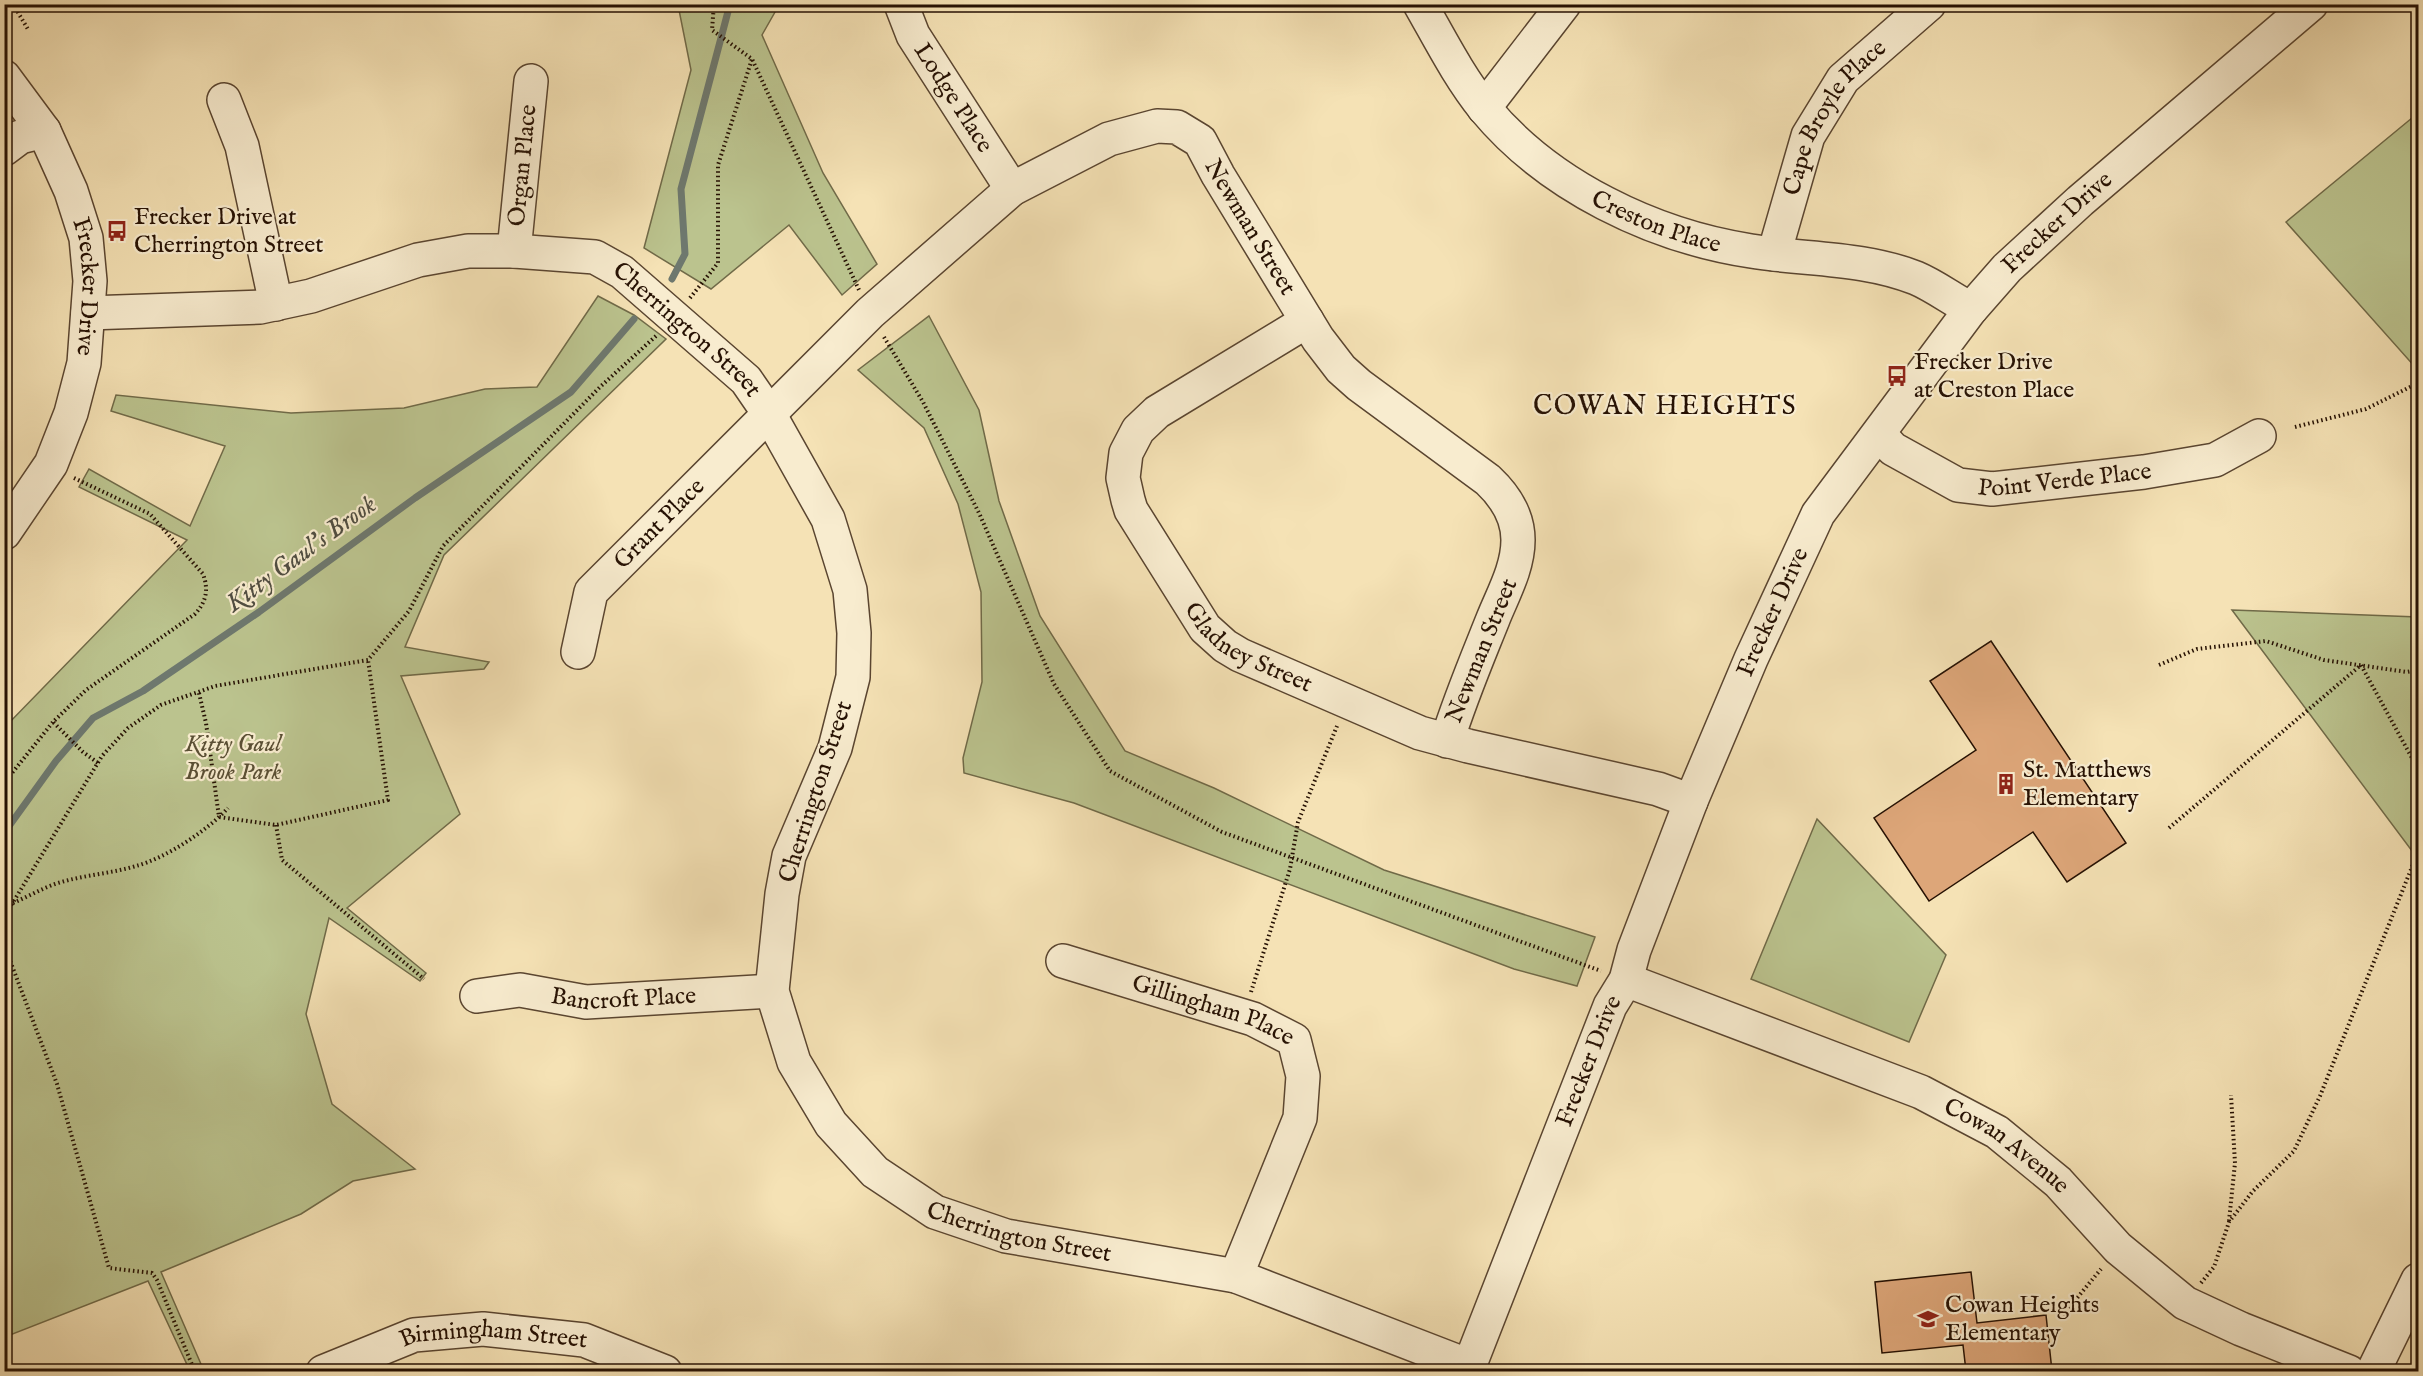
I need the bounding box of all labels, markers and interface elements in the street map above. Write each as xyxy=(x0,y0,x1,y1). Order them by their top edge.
street label: Cape Broyle Place xyxy=(1776,33,1893,199)
street label: Lodge Place xyxy=(907,37,1000,159)
street label: Organ Place xyxy=(501,103,544,228)
street label: Newman Street xyxy=(1197,154,1303,301)
street label: Frecker Drive xyxy=(1995,165,2119,281)
street label: Creston Place xyxy=(1586,183,1724,260)
place label: Frecker Drive at Cherrington Street xyxy=(134,202,323,261)
street label: Frecker Drive xyxy=(65,214,106,357)
bus stop icon: Frecker Drive at Cherrington Street xyxy=(105,219,129,243)
street label: Cherrington Street xyxy=(606,255,769,403)
place label: Frecker Drive at Creston Place xyxy=(1914,347,2074,406)
bus stop icon: Frecker Drive at Creston Place xyxy=(1885,364,1909,388)
district label: COWAN HEIGHTS xyxy=(1533,390,1797,424)
street label: Point Verde Place xyxy=(1976,456,2154,504)
street label: Grant Place xyxy=(607,471,712,576)
water label: Kitty Gaul's Brook xyxy=(218,488,383,620)
street label: Frecker Drive xyxy=(1730,543,1816,681)
street label: Newman Street xyxy=(1439,574,1525,728)
street label: Gladney Street xyxy=(1177,596,1317,700)
street label: Cherrington Street xyxy=(772,697,860,887)
park label: Kitty Gaul Brook Park xyxy=(184,729,283,788)
place label: St. Matthews Elementary xyxy=(2023,755,2151,814)
building icon: St. Matthews Elementary xyxy=(1994,772,2018,796)
street label: Gillingham Place xyxy=(1128,967,1300,1053)
street label: Bancroft Place xyxy=(549,980,697,1018)
street label: Frecker Drive xyxy=(1549,989,1629,1131)
street label: Cowan Avenue xyxy=(1938,1091,2076,1200)
street label: Cherrington Street xyxy=(923,1195,1114,1270)
place label: Cowan Heights Elementary xyxy=(1945,1290,2099,1349)
school or university icon: Cowan Heights Elementary xyxy=(1916,1307,1940,1331)
street label: Birmingham Street xyxy=(395,1313,589,1356)

